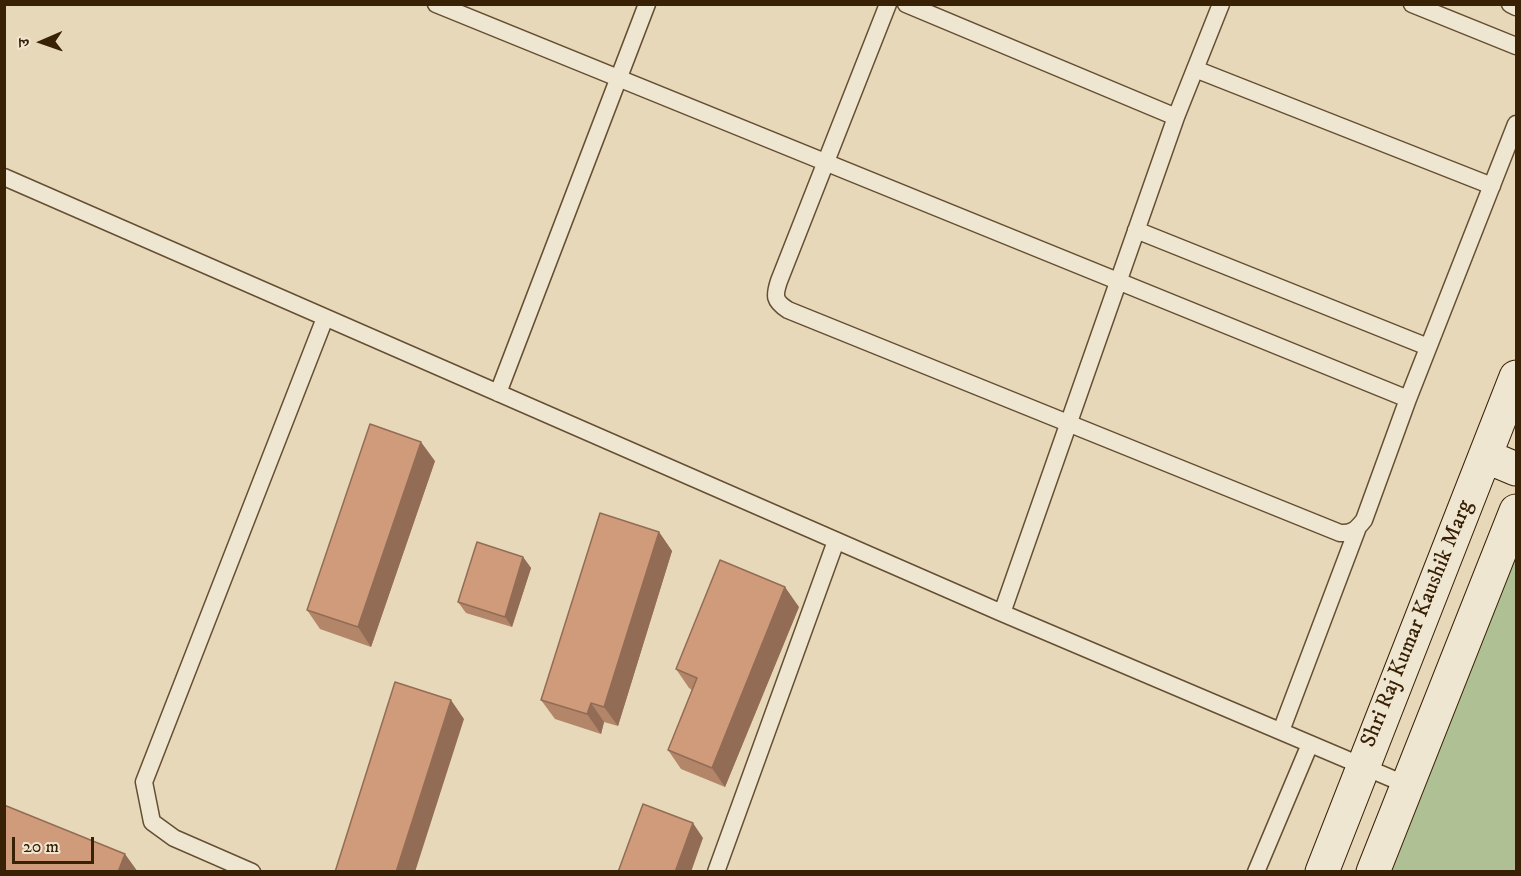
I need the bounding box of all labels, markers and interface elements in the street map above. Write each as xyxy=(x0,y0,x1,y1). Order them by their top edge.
north arrow xyxy=(12,12,72,72)
text: उ xyxy=(14,38,34,47)
street label: Shri Raj Kumar Kaushik Marg xyxy=(1356,497,1480,751)
scale bar xyxy=(15,825,98,863)
text: 20 m xyxy=(23,836,59,858)

